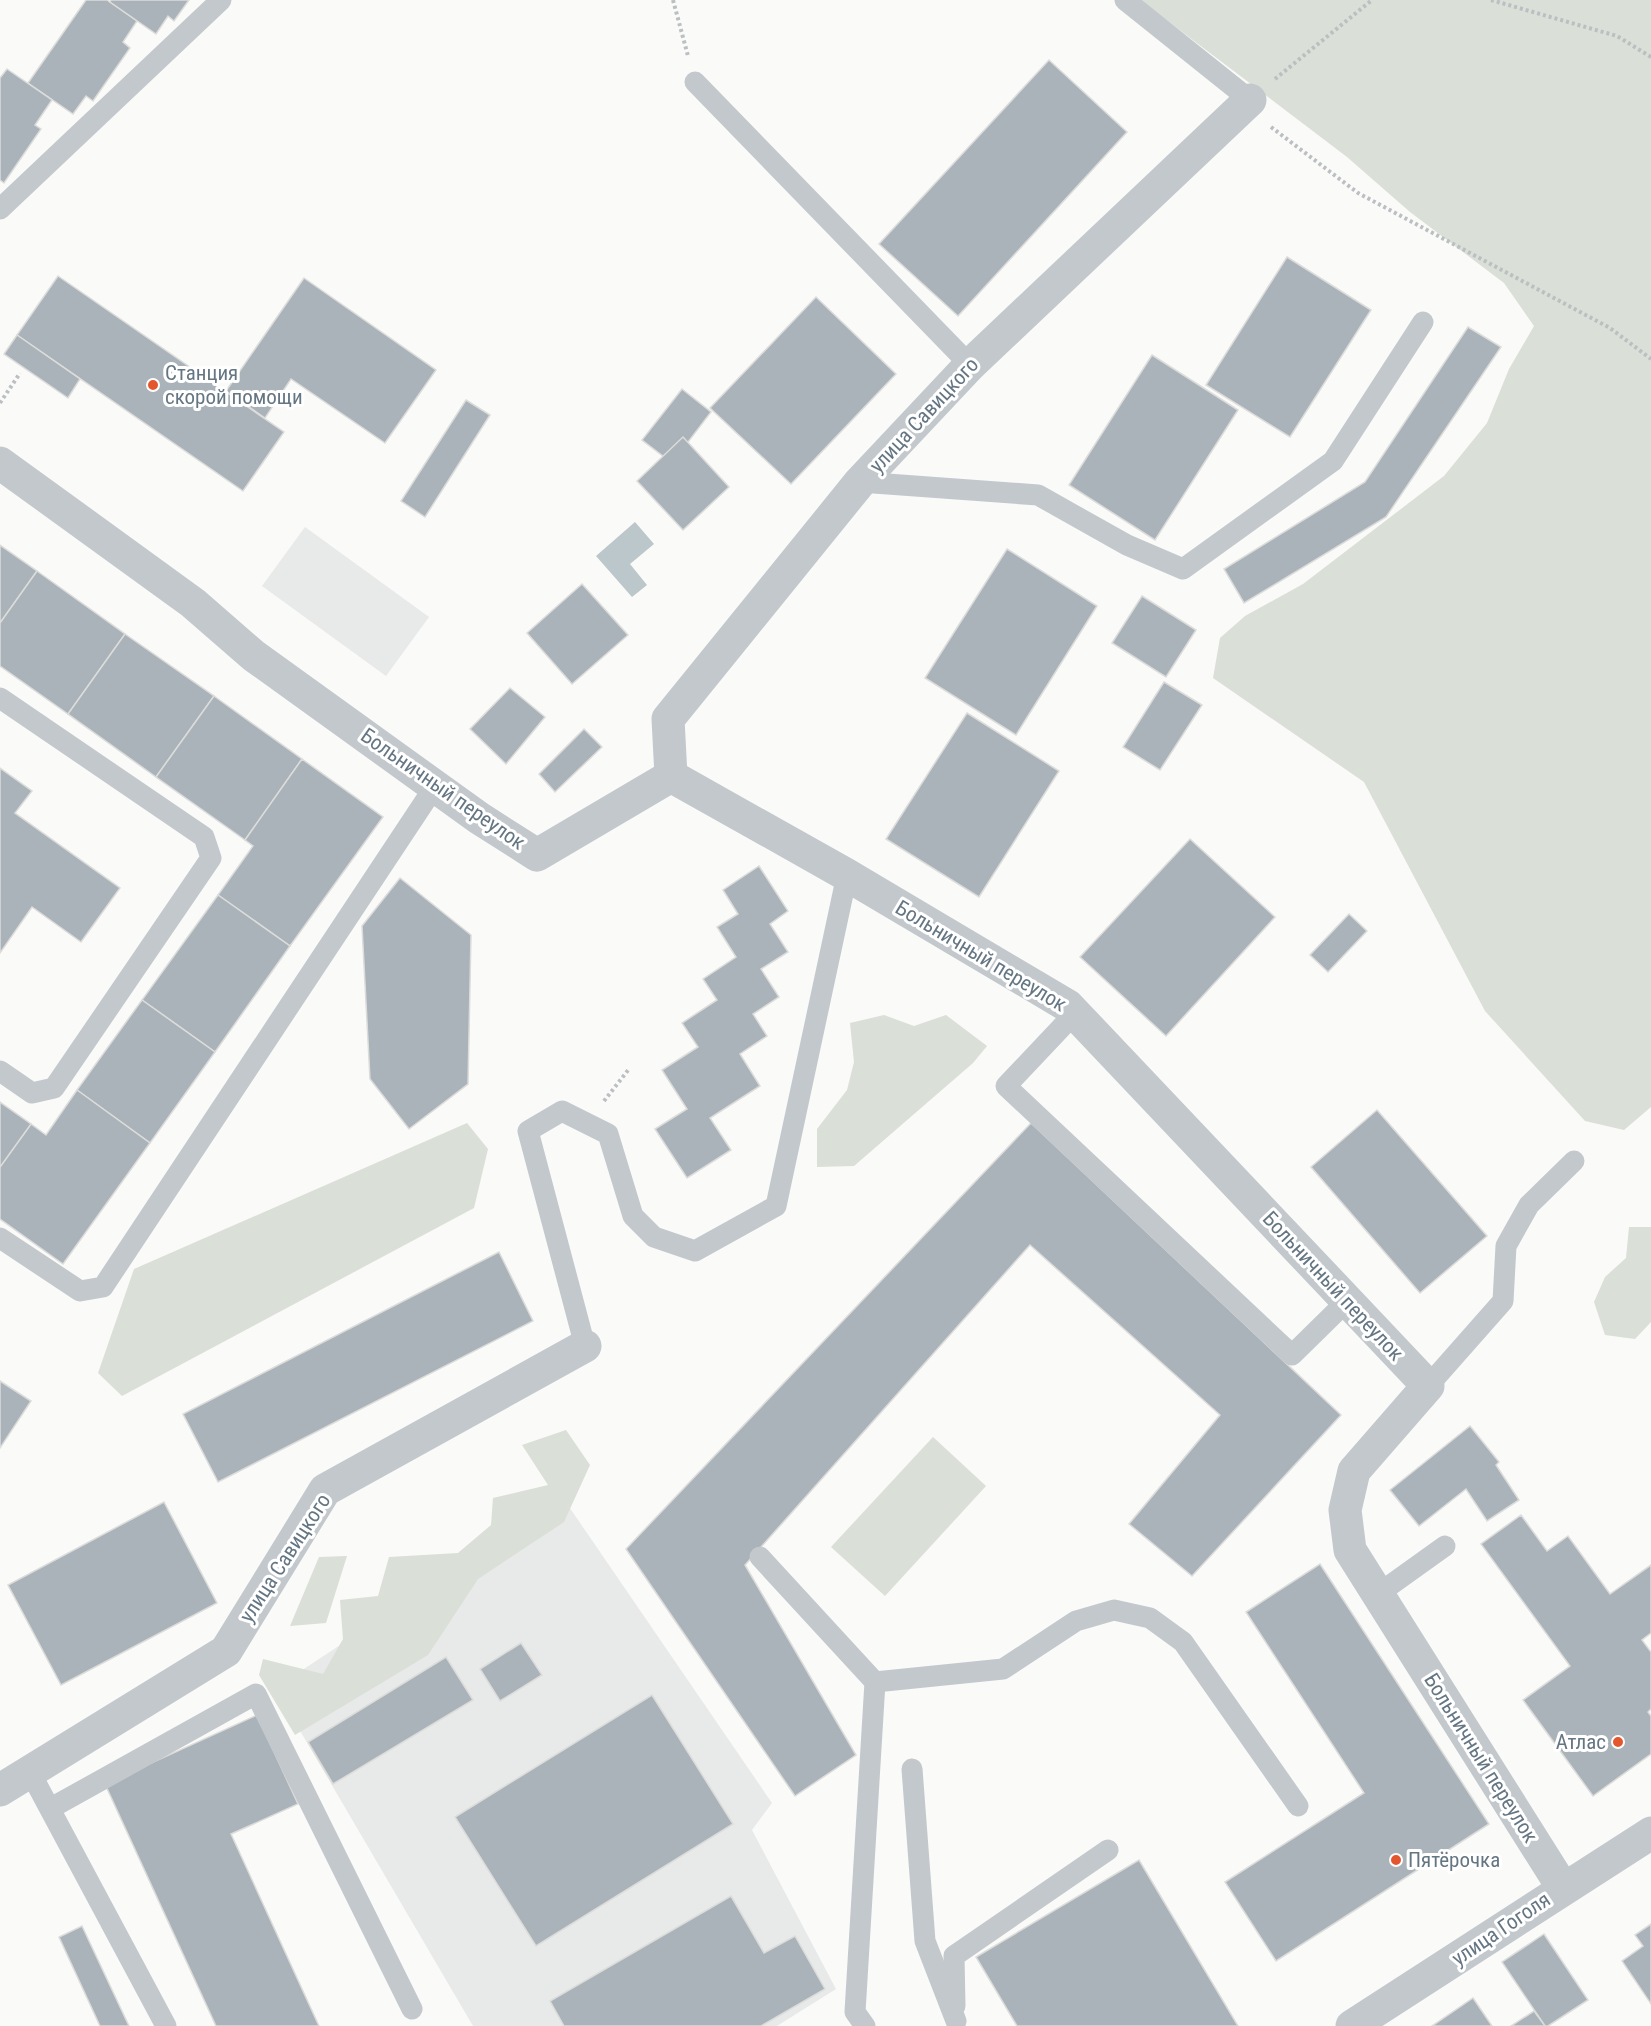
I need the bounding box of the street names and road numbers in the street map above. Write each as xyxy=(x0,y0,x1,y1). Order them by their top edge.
street label: улица Савицкого xyxy=(865,353,983,477)
street label: Больничный переулок xyxy=(356,723,530,855)
street label: Больничный переулок xyxy=(891,896,1071,1016)
street label: Больничный переулок xyxy=(1258,1207,1408,1365)
street label: улица Савицкого xyxy=(235,1489,335,1627)
street label: Больничный переулок xyxy=(1419,1669,1543,1847)
street label: улица Гоголя xyxy=(1447,1887,1555,1971)

